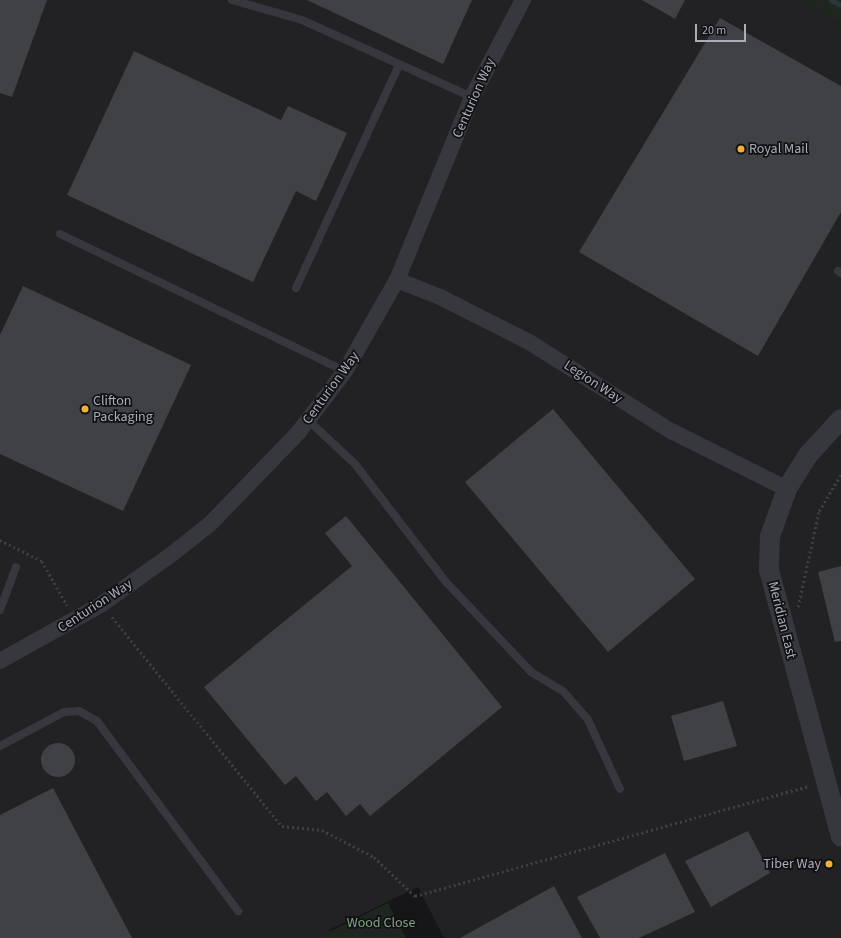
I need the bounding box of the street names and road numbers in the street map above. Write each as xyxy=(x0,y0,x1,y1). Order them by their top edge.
street label: Centurion Way xyxy=(449,55,499,141)
street label: Centurion Way xyxy=(299,348,363,428)
street label: Legion Way xyxy=(561,357,625,407)
street label: Centurion Way xyxy=(55,576,135,636)
street label: Meridian East xyxy=(764,580,800,660)

